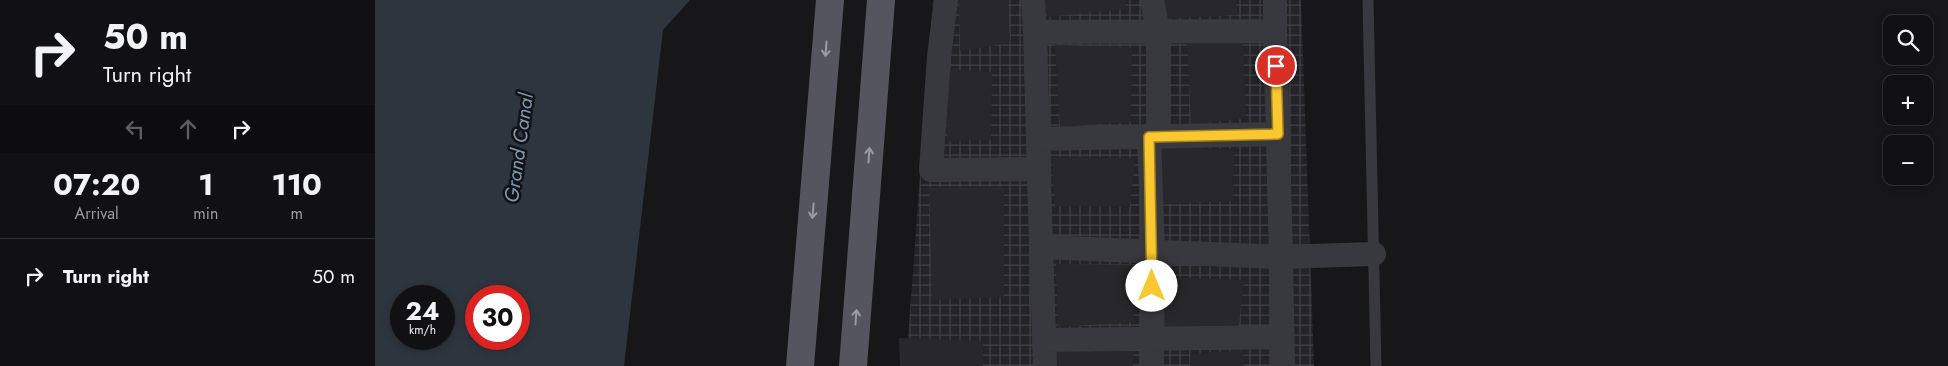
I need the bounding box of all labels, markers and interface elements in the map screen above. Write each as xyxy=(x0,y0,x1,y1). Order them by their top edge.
text: 50 m xyxy=(103,12,188,62)
map controls xyxy=(1883,15,1933,185)
button: search xyxy=(1883,15,1933,65)
icon: right xyxy=(20,20,85,85)
one-way arrow xyxy=(822,40,831,56)
pin xyxy=(1255,45,1297,87)
icon: arrive xyxy=(1262,52,1290,80)
text: Turn right xyxy=(103,58,191,90)
button: + xyxy=(1883,75,1933,125)
water label: Grand Canal xyxy=(497,90,541,205)
icon: left xyxy=(121,115,149,143)
icon: ahead xyxy=(174,115,202,143)
icon: right xyxy=(227,115,255,143)
button: − xyxy=(1883,135,1933,185)
one-way arrow xyxy=(864,148,874,164)
text: 07:20 xyxy=(53,163,140,206)
text: 1 xyxy=(198,163,214,206)
text: 110 xyxy=(271,163,322,206)
text: Arrival xyxy=(75,202,119,225)
text: min xyxy=(193,202,218,225)
text: m xyxy=(290,202,303,225)
one-way arrow xyxy=(808,202,818,218)
position arrow xyxy=(1125,259,1177,311)
icon: right xyxy=(20,262,48,290)
text: Turn right xyxy=(63,263,149,290)
text: 50 m xyxy=(312,263,355,290)
speed limit sign: 30 xyxy=(465,285,530,350)
text: 24 xyxy=(406,293,439,329)
one-way arrow xyxy=(852,310,861,326)
text: km/h xyxy=(409,321,436,339)

